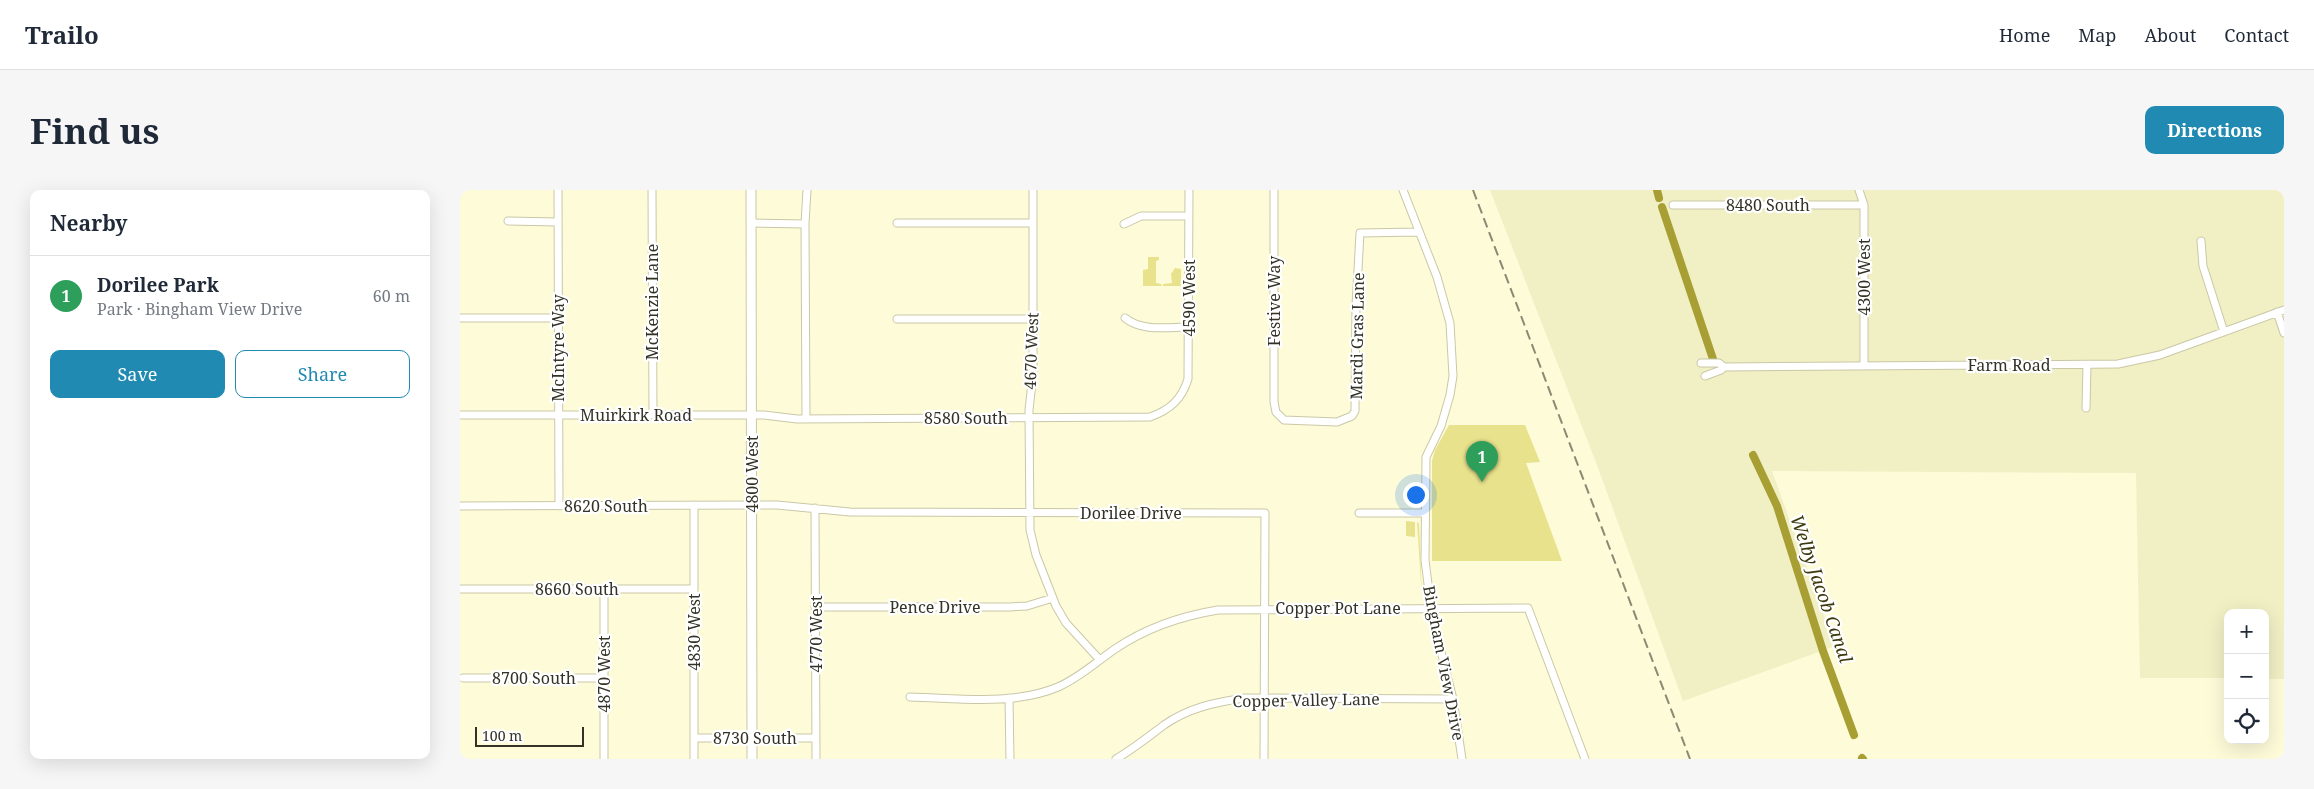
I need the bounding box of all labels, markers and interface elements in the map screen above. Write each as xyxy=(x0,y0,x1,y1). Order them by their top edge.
text: Trailo xyxy=(25,18,99,51)
text: Home xyxy=(1999,23,2050,47)
text: Map xyxy=(2078,23,2116,47)
text: About xyxy=(2144,23,2196,47)
text: Contact xyxy=(2224,23,2289,47)
button: Directions xyxy=(2145,106,2284,154)
text: Find us xyxy=(30,107,159,154)
street label: 8480 South xyxy=(1726,194,1810,216)
text: Nearby xyxy=(50,209,128,237)
street label: 4300 West xyxy=(1853,238,1875,316)
street label: McKenzie Lane xyxy=(641,244,663,360)
street label: Festive Way xyxy=(1263,255,1285,346)
street label: 4590 West xyxy=(1178,259,1200,337)
text: Dorilee Park xyxy=(97,272,219,298)
street label: Mardi Gras Lane xyxy=(1345,272,1369,400)
text: 1 xyxy=(61,285,71,307)
text: 60 m xyxy=(373,285,410,307)
street label: McIntyre Way xyxy=(547,293,569,402)
text: Park · Bingham View Drive xyxy=(97,298,302,320)
street label: 4670 West xyxy=(1019,312,1043,390)
button: Save xyxy=(50,350,225,398)
button: Share xyxy=(235,350,410,398)
street label: Farm Road xyxy=(1967,354,2051,376)
street label: Muirkirk Road xyxy=(580,404,692,426)
street label: 8580 South xyxy=(924,407,1008,429)
street label: 4800 West xyxy=(741,435,763,513)
pin: 1 xyxy=(1466,441,1498,482)
your location xyxy=(1403,482,1429,508)
street label: 8620 South xyxy=(564,495,648,517)
street label: Dorilee Drive xyxy=(1080,502,1182,524)
water label: Welby Jacob Canal xyxy=(1785,511,1859,666)
street label: 8660 South xyxy=(535,578,619,600)
street label: Bingham View Drive xyxy=(1418,584,1470,742)
street label: 4830 West xyxy=(683,593,705,671)
street label: 4770 West xyxy=(805,595,827,673)
street label: Pence Drive xyxy=(889,596,981,618)
street label: Copper Pot Lane xyxy=(1275,597,1401,619)
map controls xyxy=(2224,609,2269,744)
button: + xyxy=(2224,609,2269,654)
street label: 4870 West xyxy=(593,635,615,713)
button: − xyxy=(2224,654,2269,699)
street label: 8700 South xyxy=(492,667,576,689)
street label: Copper Valley Lane xyxy=(1232,688,1380,712)
button: locate xyxy=(2224,699,2269,744)
scale bar xyxy=(475,724,584,747)
text: 100 m xyxy=(482,726,522,745)
street label: 8730 South xyxy=(713,727,797,749)

